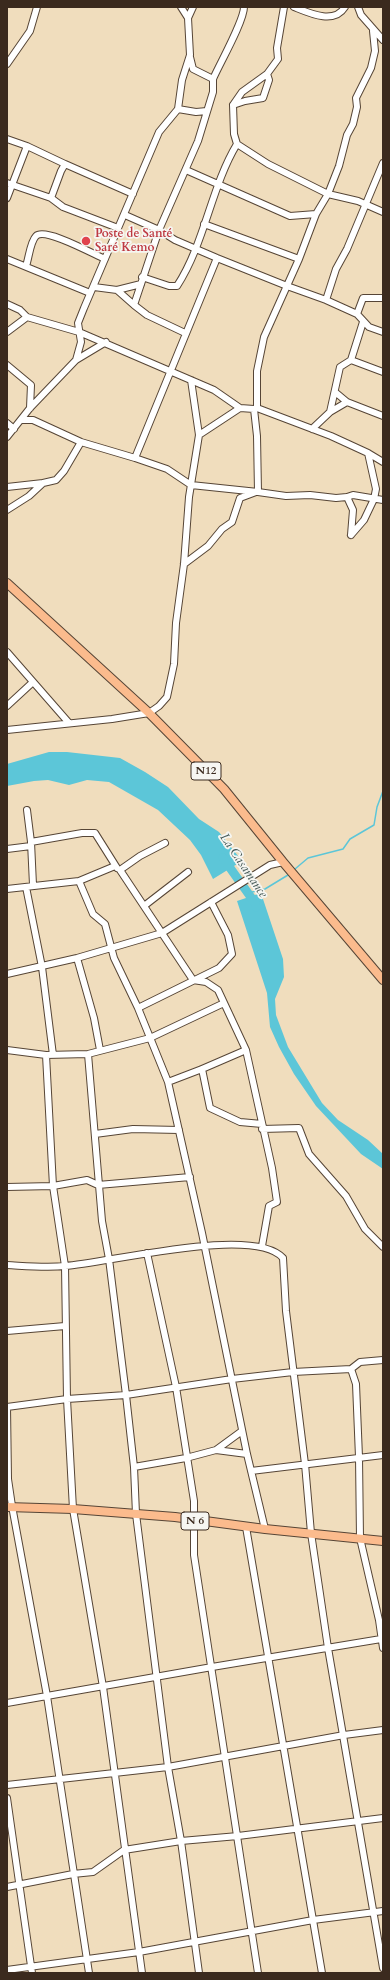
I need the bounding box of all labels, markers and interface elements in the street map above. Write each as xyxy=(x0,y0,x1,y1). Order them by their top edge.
place label: Poste de Santé Saré Kemo xyxy=(95,227,172,255)
marker: Poste de Santé Saré Kemo xyxy=(80,235,92,247)
road number: N12 xyxy=(191,762,221,780)
water label: La Casamance xyxy=(216,831,270,901)
road number: N 6 xyxy=(181,1512,209,1530)

